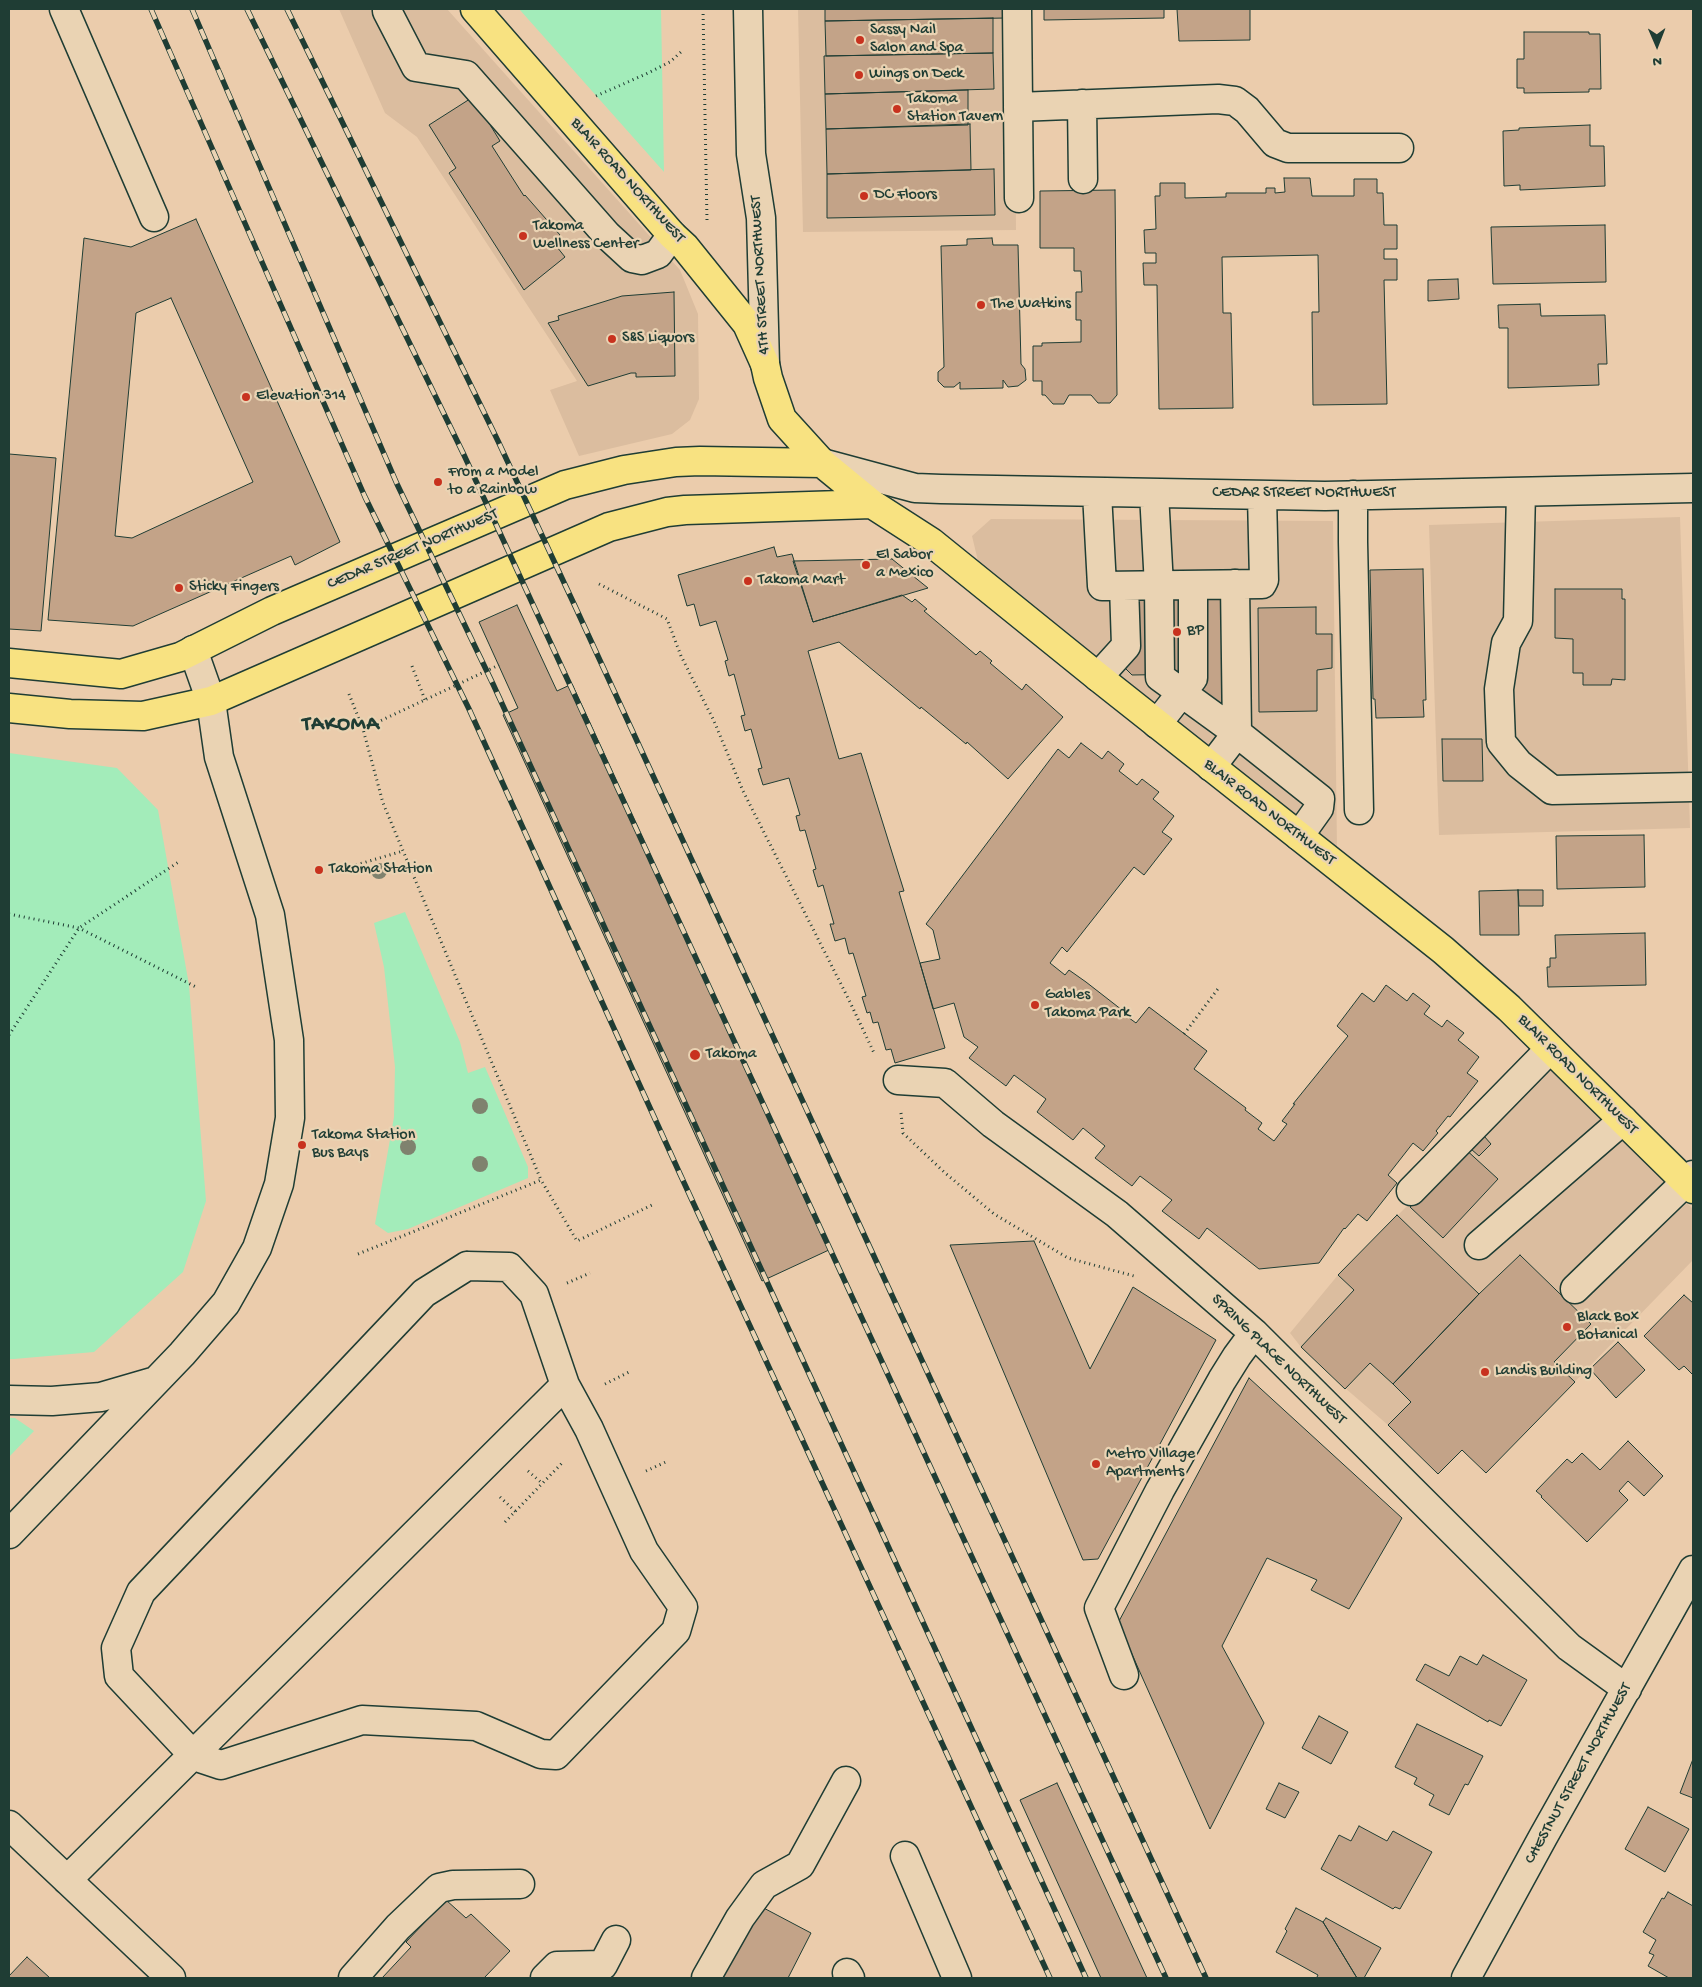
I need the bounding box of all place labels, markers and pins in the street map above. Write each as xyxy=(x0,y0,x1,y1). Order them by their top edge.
place label: Sassy Nail Salon and Spa xyxy=(870,21,963,59)
marker: Sassy Nail Salon and Spa xyxy=(854,34,866,46)
place label: Wings on Deck xyxy=(869,65,963,85)
marker: Wings on Deck xyxy=(853,69,865,81)
place label: Takoma Station Tavern xyxy=(907,90,1003,128)
marker: Takoma Station Tavern xyxy=(891,103,903,115)
place label: DC Floors xyxy=(874,186,937,206)
marker: DC Floors xyxy=(858,190,870,202)
place label: Takoma Wellness Center xyxy=(533,217,638,255)
marker: Takoma Wellness Center xyxy=(517,230,529,242)
place label: The Watkins xyxy=(991,295,1071,315)
marker: The Watkins xyxy=(975,299,987,311)
place label: S&S Liquors xyxy=(622,329,694,349)
marker: S&S Liquors xyxy=(606,333,618,345)
place label: Elevation 314 xyxy=(256,387,346,407)
marker: Elevation 314 xyxy=(240,391,252,403)
place label: From a Model to a Rainbow xyxy=(448,463,539,501)
marker: From a Model to a Rainbow xyxy=(432,476,444,488)
place label: El Sabor a Mexico xyxy=(876,546,934,584)
marker: El Sabor a Mexico xyxy=(860,559,872,571)
place label: Takoma Mart xyxy=(758,571,845,591)
marker: Takoma Mart xyxy=(742,575,754,587)
place label: Sticky Fingers xyxy=(189,578,279,598)
marker: Sticky Fingers xyxy=(173,582,185,594)
place label: BP xyxy=(1187,622,1204,642)
marker: BP xyxy=(1171,626,1183,638)
place label: Takoma Station xyxy=(329,860,432,880)
marker: Takoma Station xyxy=(313,864,325,876)
place label: Gables Takoma Park xyxy=(1045,986,1130,1024)
marker: Gables Takoma Park xyxy=(1029,999,1041,1011)
place label: Takoma xyxy=(706,1045,757,1065)
marker: Takoma xyxy=(688,1048,702,1062)
place label: Takoma Station Bus Bays xyxy=(312,1126,415,1164)
marker: Takoma Station Bus Bays xyxy=(296,1139,308,1151)
place label: Black Box Botanical xyxy=(1577,1308,1639,1346)
marker: Black Box Botanical xyxy=(1561,1321,1573,1333)
place label: Landis Building xyxy=(1495,1362,1592,1382)
marker: Landis Building xyxy=(1479,1366,1491,1378)
place label: Metro Village Apartments xyxy=(1106,1445,1195,1483)
marker: Metro Village Apartments xyxy=(1090,1458,1102,1470)

